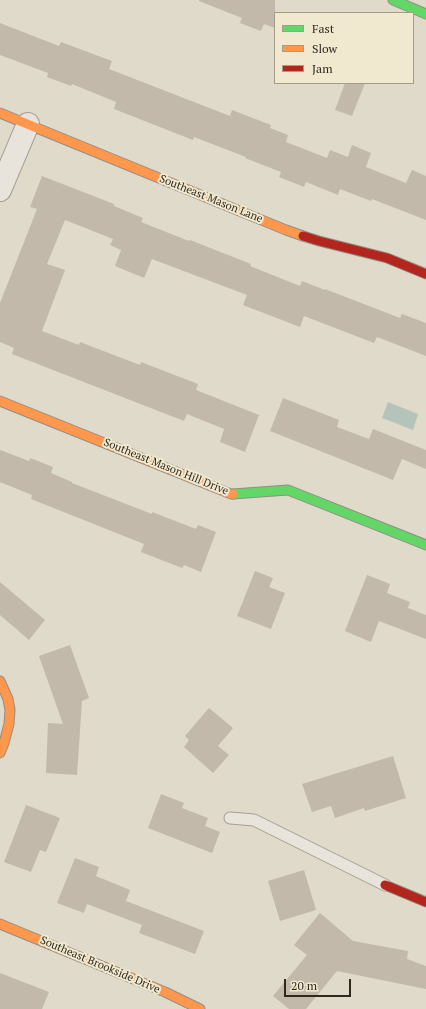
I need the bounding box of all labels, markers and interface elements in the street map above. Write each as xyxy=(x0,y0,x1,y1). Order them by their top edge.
legend xyxy=(274,12,414,84)
text: Fast xyxy=(312,21,334,36)
text: Slow xyxy=(312,41,337,56)
text: Jam xyxy=(312,61,333,76)
street label: Southeast Mason Lane xyxy=(157,172,265,226)
street label: Southeast Mason Hill Drive xyxy=(102,436,230,498)
street label: Southeast Brookside Drive xyxy=(38,934,162,996)
scale bar xyxy=(286,971,353,997)
text: 20 m xyxy=(291,978,317,993)

